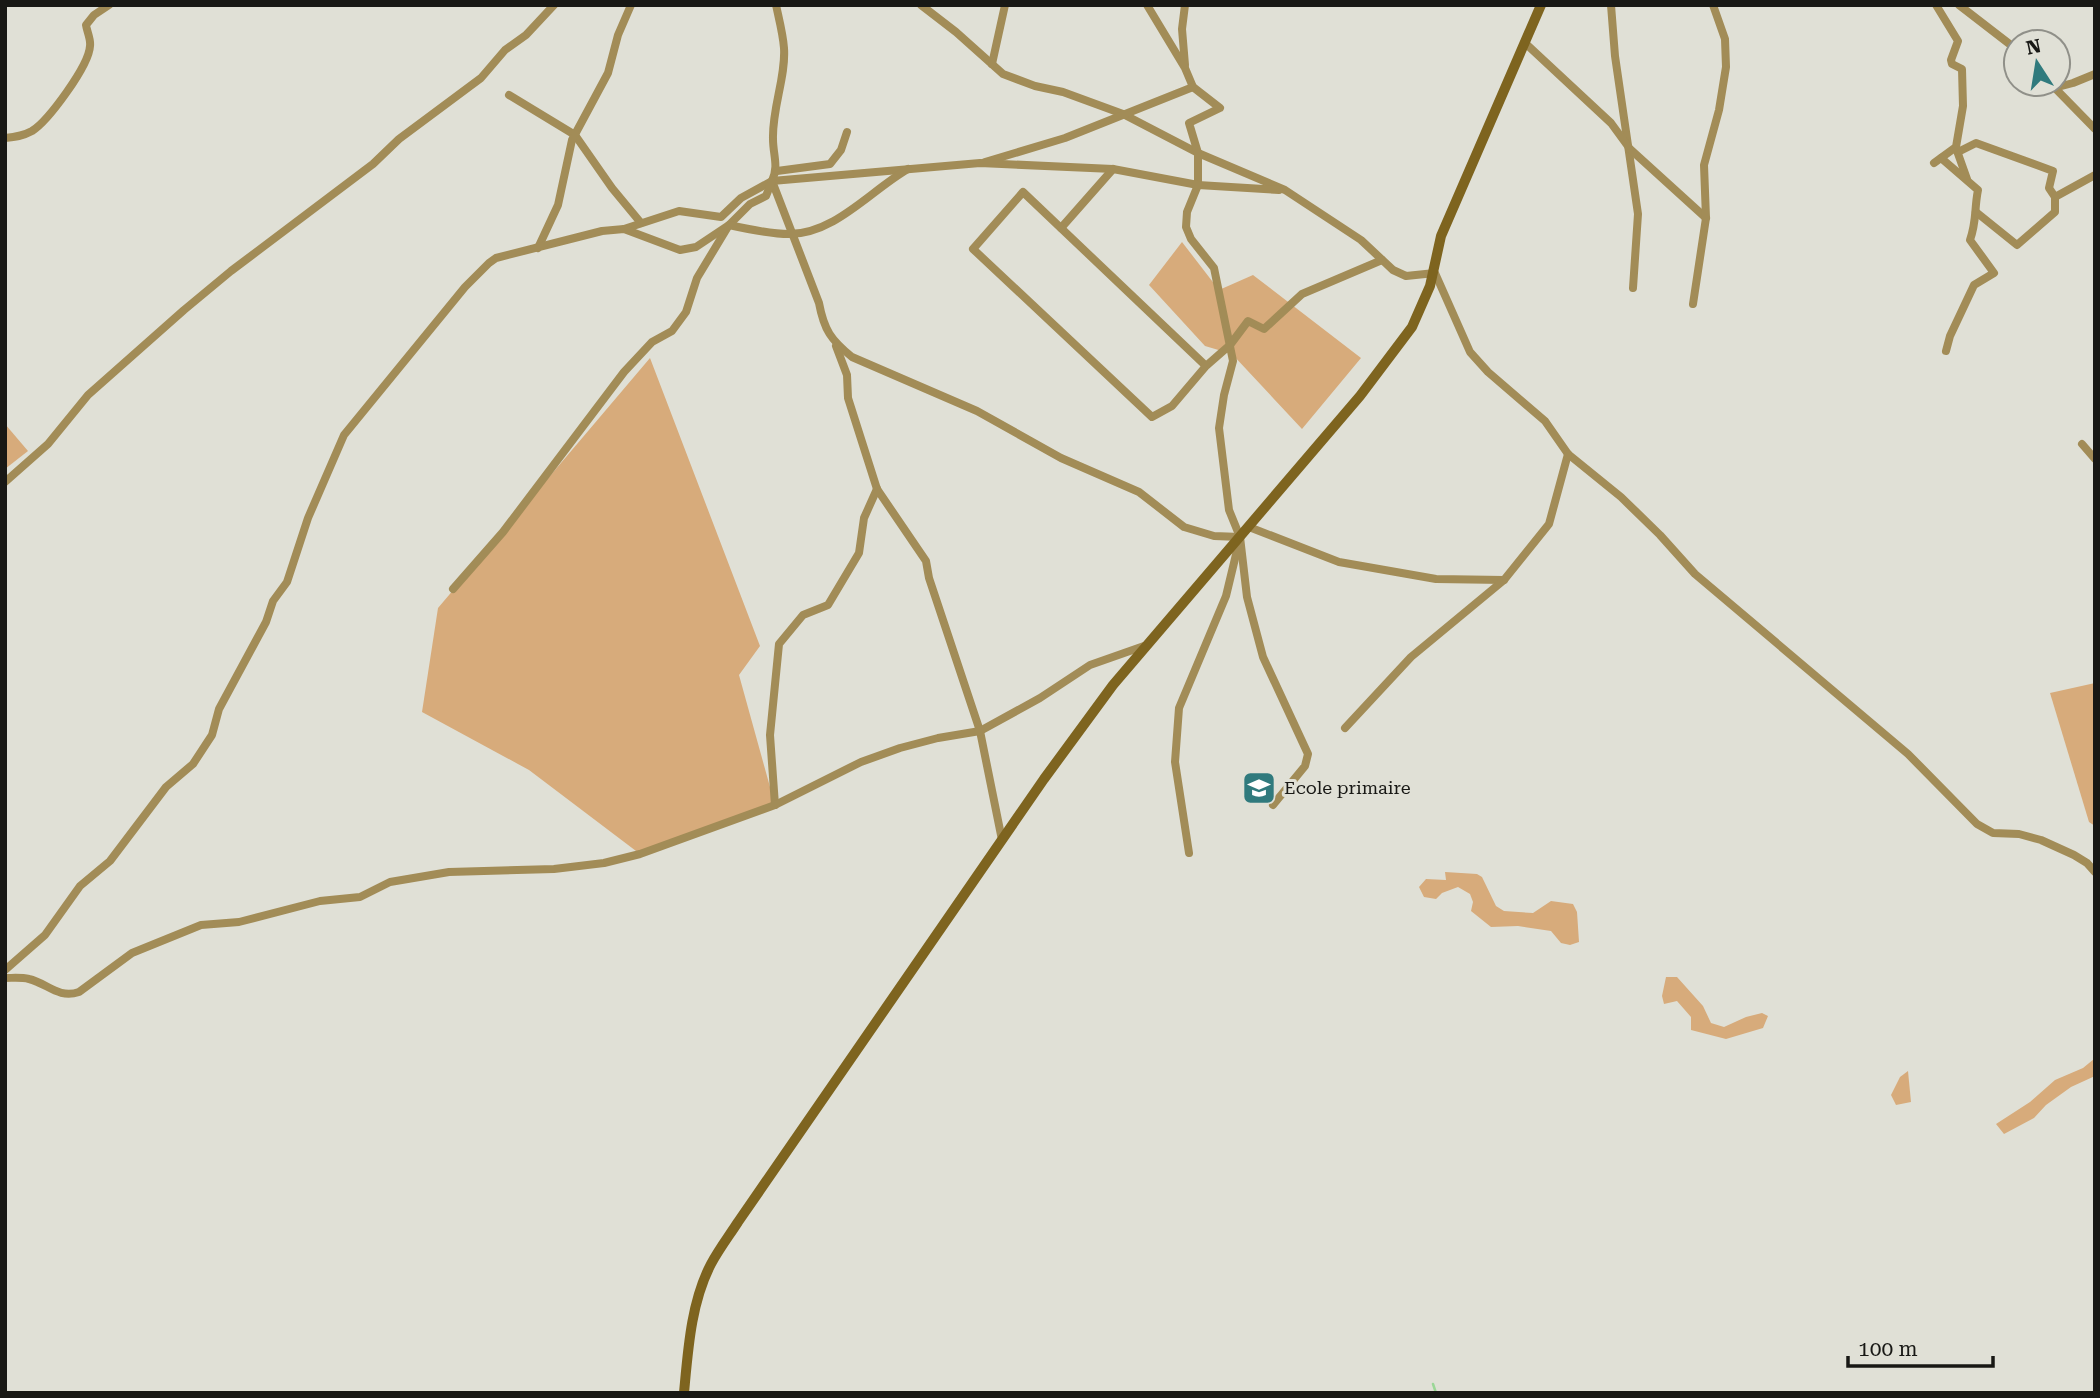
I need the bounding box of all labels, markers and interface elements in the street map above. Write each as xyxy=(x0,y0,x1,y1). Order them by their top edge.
north arrow xyxy=(2002,28,2072,98)
text: N xyxy=(2024,34,2043,60)
school or university icon: Ecole primaire xyxy=(1240,769,1278,807)
place label: Ecole primaire xyxy=(1284,777,1411,798)
scale bar xyxy=(1848,1324,1993,1368)
text: 100 m xyxy=(1858,1337,1918,1361)

